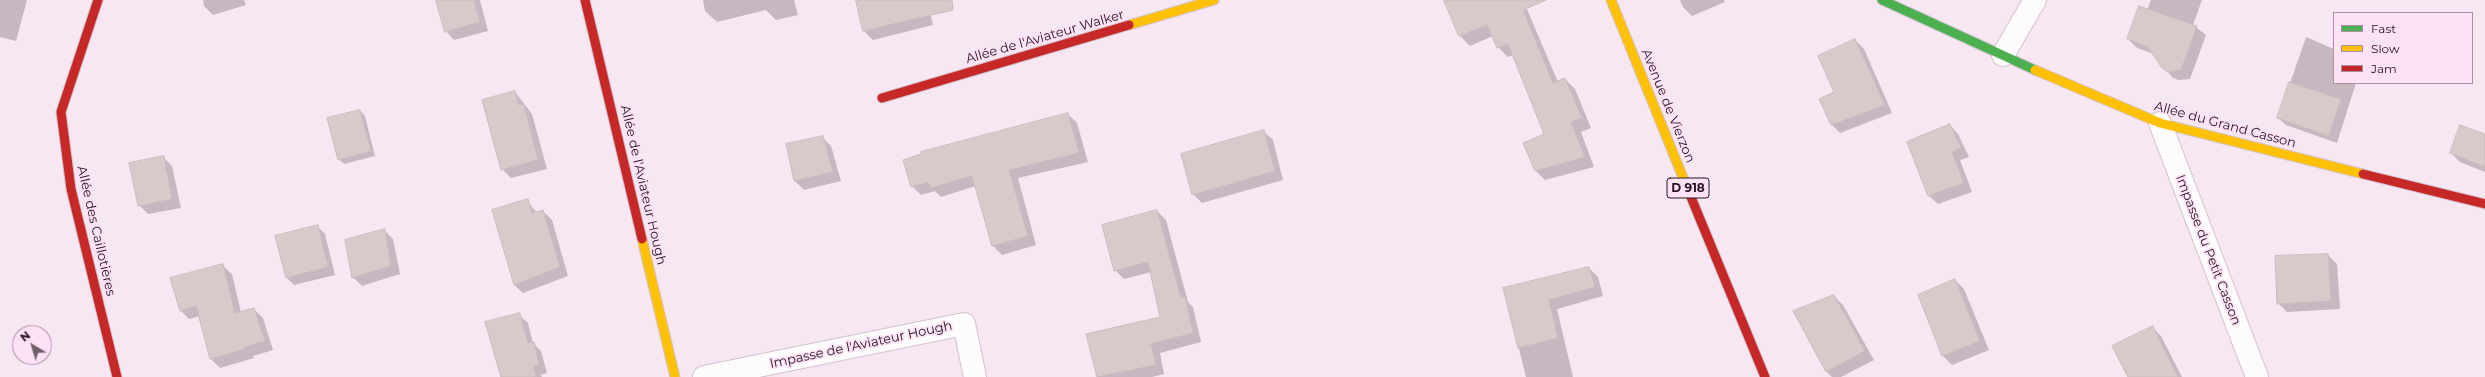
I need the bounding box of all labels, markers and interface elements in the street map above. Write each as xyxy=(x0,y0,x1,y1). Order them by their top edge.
street label: Allée de l'Aviateur Walker xyxy=(964,7,1126,67)
legend xyxy=(2333,12,2473,84)
text: Fast xyxy=(2371,21,2396,36)
text: Slow xyxy=(2371,41,2400,56)
street label: Avenue de Vierzon xyxy=(1638,47,1698,165)
text: Jam xyxy=(2371,61,2397,76)
street label: Allée du Grand Casson xyxy=(2152,99,2298,151)
street label: Allée de l'Aviateur Hough xyxy=(617,104,669,266)
street label: Allée des Caillotières xyxy=(73,164,119,298)
street label: Impasse du Petit Casson xyxy=(2172,173,2244,327)
road number: D 918 xyxy=(1667,178,1709,198)
street label: Impasse de l'Aviateur Hough xyxy=(768,318,954,372)
north arrow xyxy=(12,325,52,365)
text: N xyxy=(17,328,33,345)

